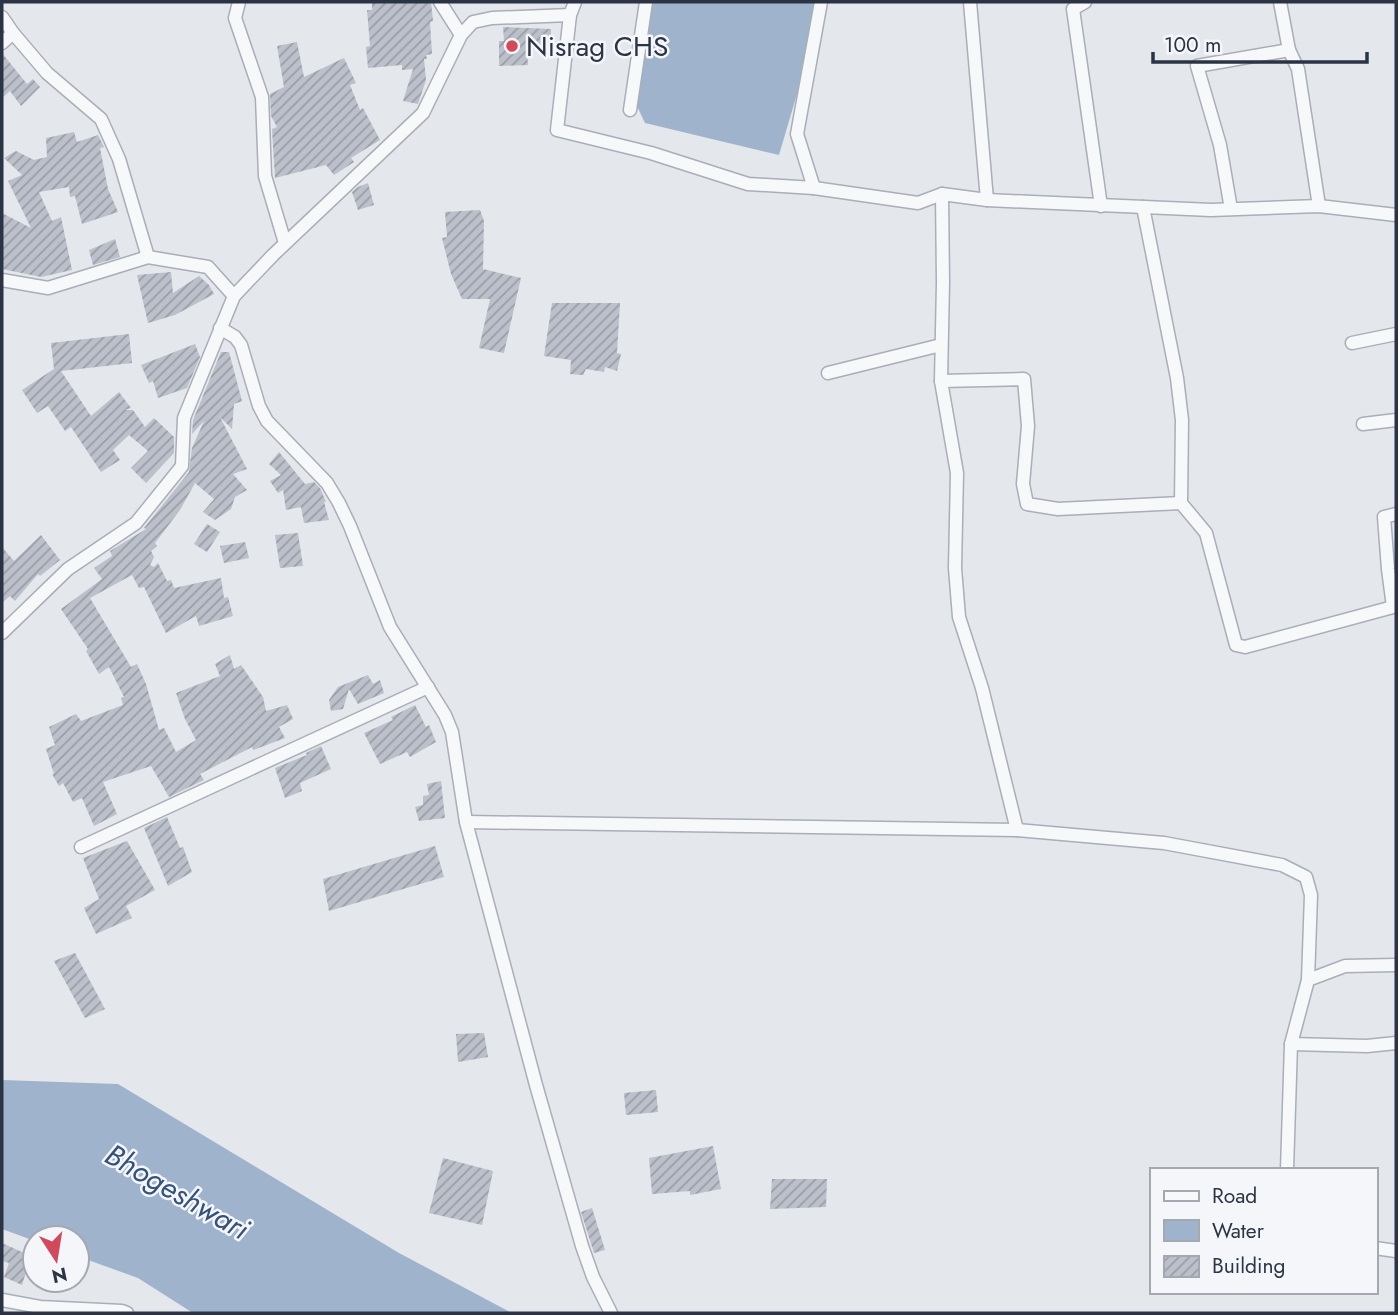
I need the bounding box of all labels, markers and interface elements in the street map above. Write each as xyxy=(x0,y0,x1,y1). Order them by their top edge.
scale bar xyxy=(1153,21,1366,65)
place label: Nisrag CHS xyxy=(526,26,668,67)
text: 100 m xyxy=(1164,30,1221,60)
marker: Nisrag CHS xyxy=(504,38,520,54)
water label: Bhogeshwari xyxy=(97,1133,258,1250)
legend xyxy=(1150,1168,1377,1294)
text: Road xyxy=(1212,1181,1257,1211)
text: Water xyxy=(1212,1216,1265,1246)
north arrow xyxy=(21,1224,91,1294)
text: Building xyxy=(1212,1251,1285,1281)
text: N xyxy=(49,1260,70,1290)

